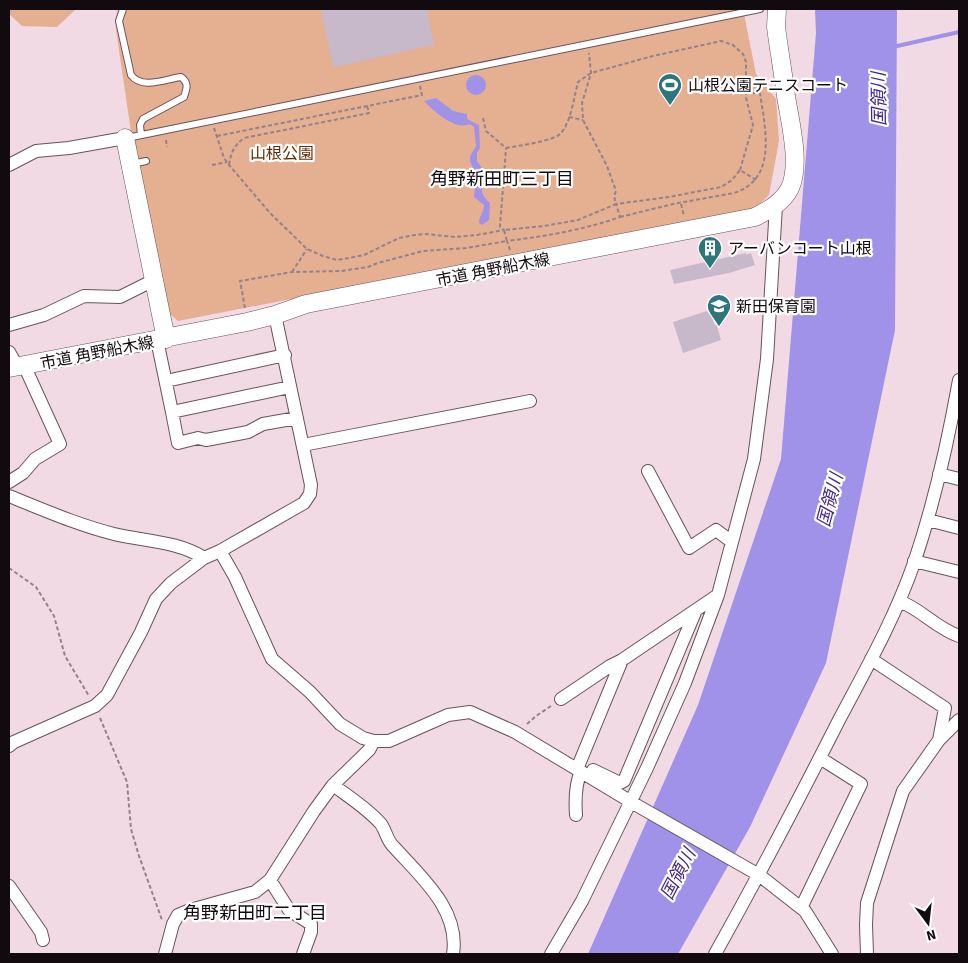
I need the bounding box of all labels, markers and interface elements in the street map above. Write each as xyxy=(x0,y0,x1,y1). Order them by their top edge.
water label: 国領川 xyxy=(866,70,892,126)
sports icon: 山根公園テニスコート xyxy=(657,72,683,106)
place label: 山根公園テニスコート xyxy=(688,75,848,97)
park label: 山根公園 xyxy=(250,143,314,165)
district label: 角野新田町三丁目 xyxy=(430,167,574,192)
building icon: アーバンコート山根 xyxy=(697,235,723,269)
place label: アーバンコート山根 xyxy=(728,238,872,260)
street label: 市道 角野船木線 xyxy=(435,248,552,292)
school or university icon: 新田保育園 xyxy=(706,293,732,327)
place label: 新田保育園 xyxy=(736,296,816,318)
street label: 市道 角野船木線 xyxy=(39,331,156,375)
water label: 国領川 xyxy=(811,469,850,529)
water label: 国領川 xyxy=(655,843,703,904)
north arrow xyxy=(903,898,953,948)
district label: 角野新田町二丁目 xyxy=(183,901,327,926)
text: N xyxy=(924,924,938,945)

